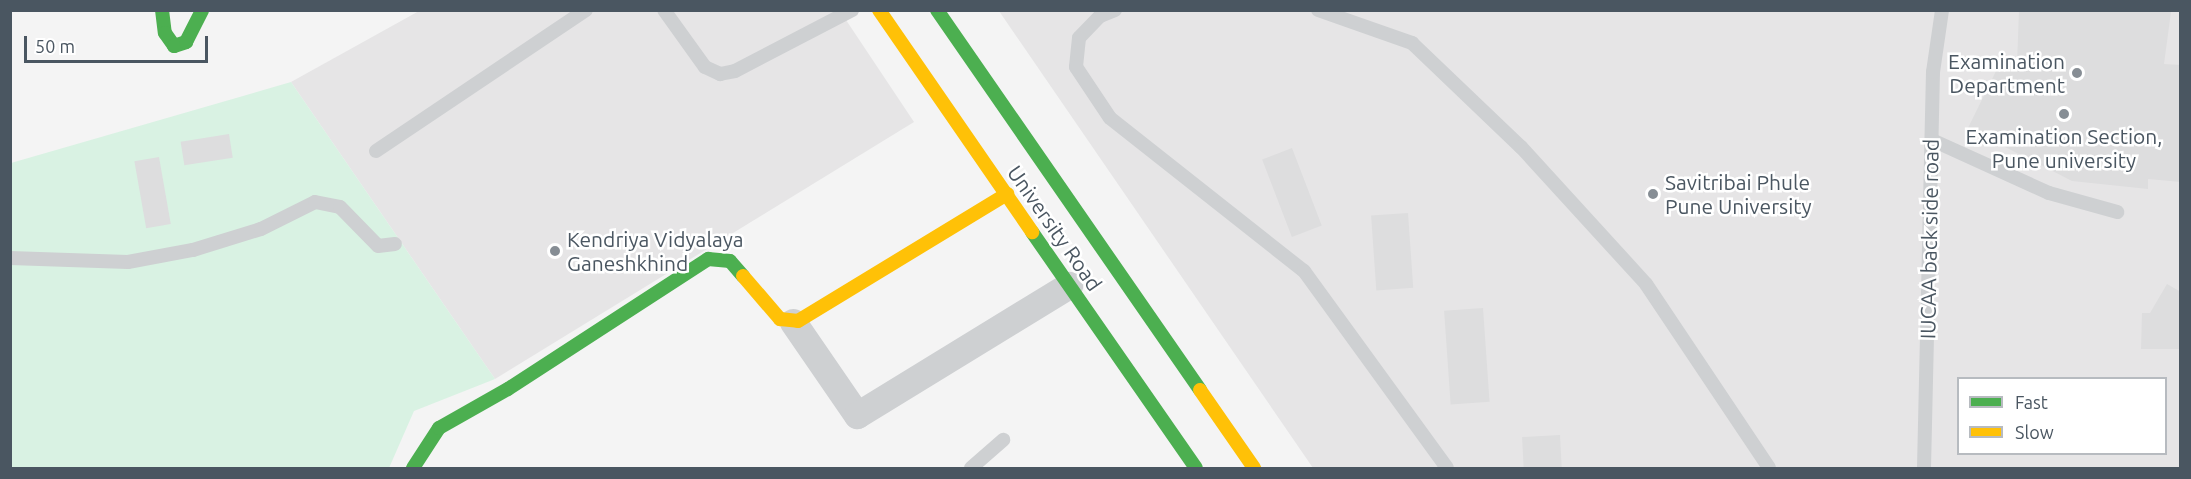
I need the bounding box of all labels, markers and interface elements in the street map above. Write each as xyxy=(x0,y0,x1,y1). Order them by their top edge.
scale bar xyxy=(27,24,212,62)
text: 50 m xyxy=(35,36,75,56)
place label: Examination Department xyxy=(1948,48,2065,98)
marker: Examination Department xyxy=(2070,66,2084,80)
marker: Examination Section, Pune university xyxy=(2057,107,2071,121)
place label: Examination Section, Pune university xyxy=(1966,123,2162,173)
street label: IUCAA back side road xyxy=(1915,139,1943,339)
street label: University Road xyxy=(1003,161,1107,295)
place label: Savitribai Phule Pune University xyxy=(1665,169,1812,219)
marker: Savitribai Phule Pune University xyxy=(1646,187,1660,201)
place label: Kendriya Vidyalaya Ganeshkhind xyxy=(567,226,744,276)
marker: Kendriya Vidyalaya Ganeshkhind xyxy=(548,244,562,258)
legend xyxy=(1957,377,2167,455)
text: Fast xyxy=(2015,392,2048,412)
text: Slow xyxy=(2015,422,2054,442)

